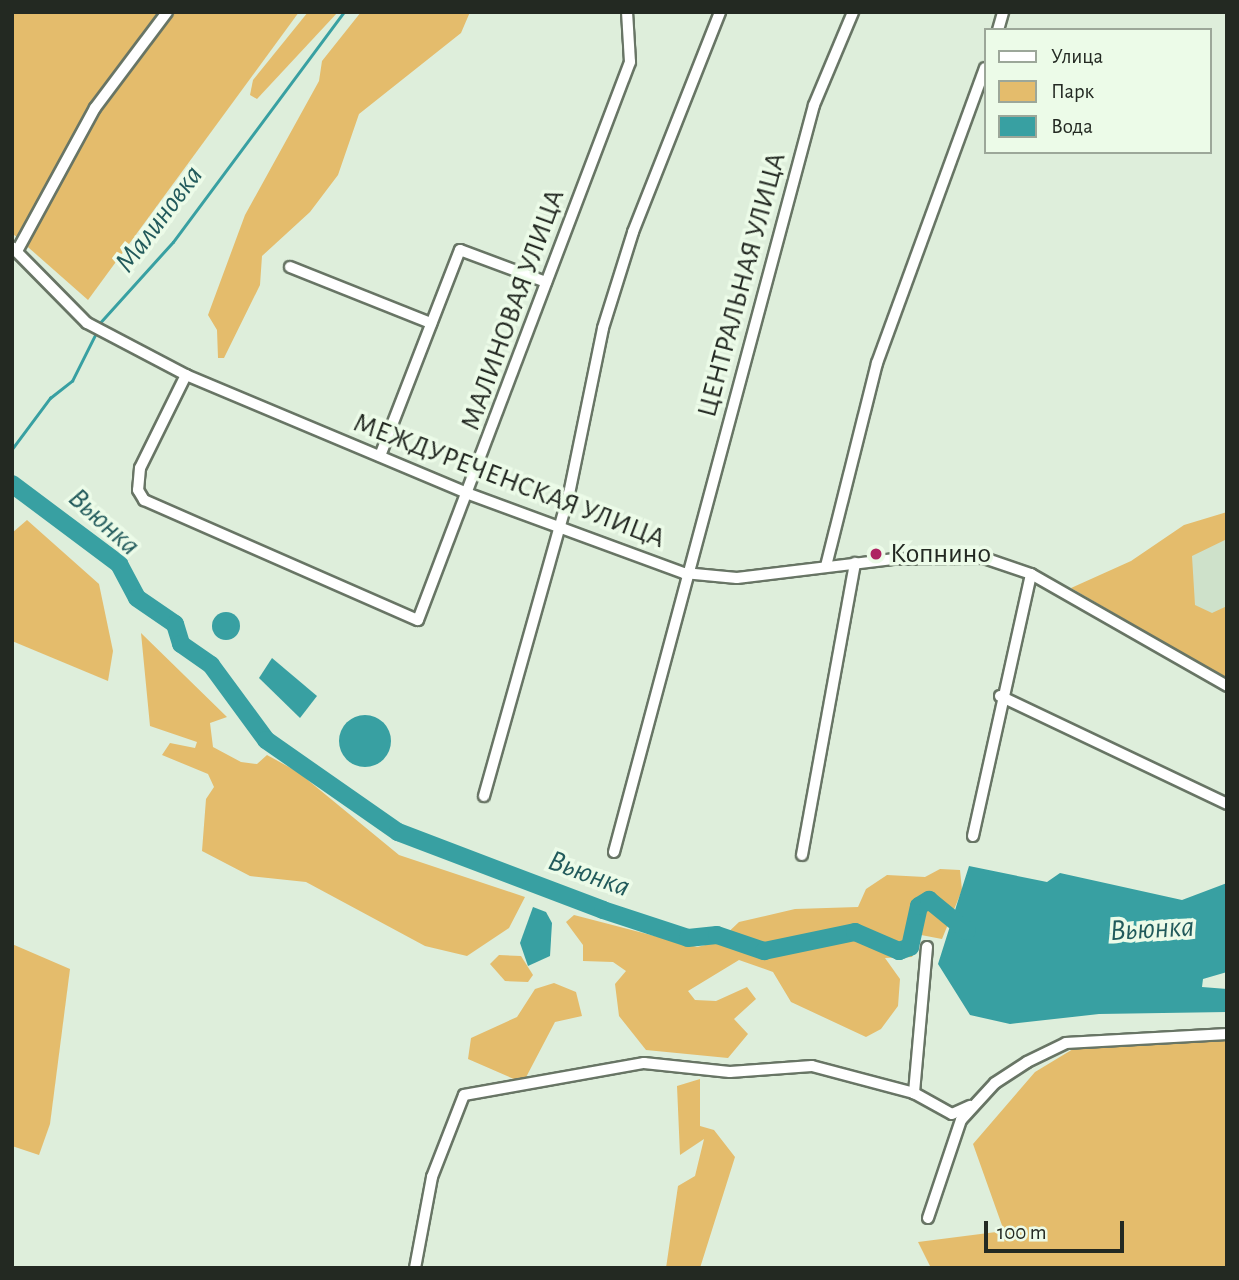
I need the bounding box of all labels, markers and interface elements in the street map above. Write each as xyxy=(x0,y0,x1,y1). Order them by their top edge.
legend xyxy=(984,28,1211,154)
text: Улица xyxy=(1051,46,1103,67)
text: Парк xyxy=(1051,81,1094,102)
text: Вода xyxy=(1051,116,1093,137)
street label: ЦЕНТРАЛЬНАЯ УЛИЦА xyxy=(690,149,794,421)
water label: Малиновка xyxy=(107,158,211,280)
street label: МАЛИНОВАЯ УЛИЦА xyxy=(454,185,572,435)
street label: МЕЖДУРЕЧЕНСКАЯ УЛИЦА xyxy=(348,406,670,556)
water label: Вьюнка xyxy=(61,480,147,564)
place label: Копнино xyxy=(890,537,991,571)
marker: Копнино xyxy=(868,546,884,562)
water label: Вьюнка xyxy=(543,843,635,905)
water label: Вьюнка xyxy=(1109,909,1195,949)
scale bar xyxy=(987,1206,1127,1250)
text: 100 m xyxy=(997,1222,1047,1243)

